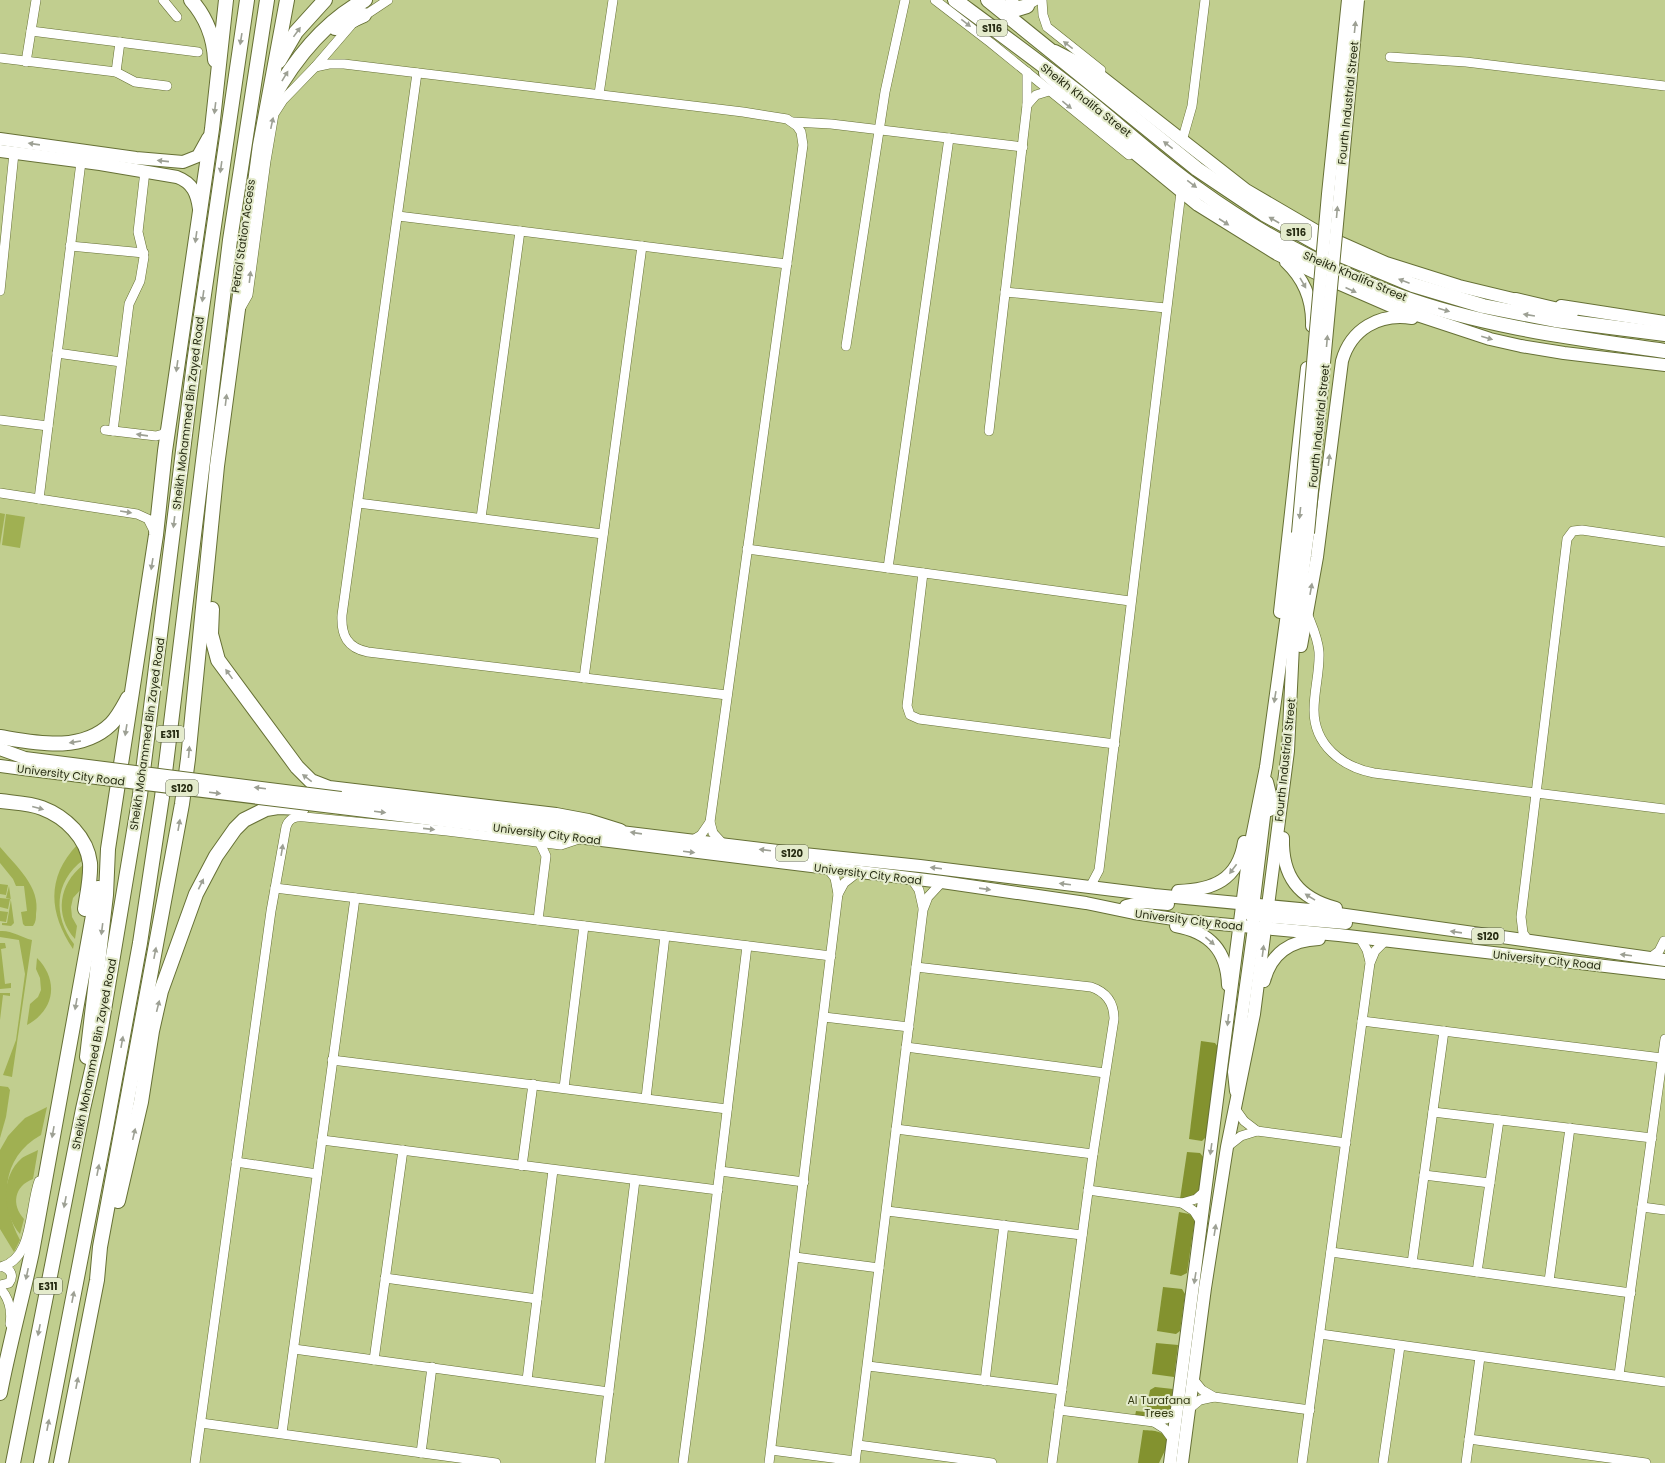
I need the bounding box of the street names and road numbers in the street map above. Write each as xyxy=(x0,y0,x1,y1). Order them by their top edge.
road number: S116 xyxy=(977,20,1007,36)
street label: Fourth Industrial Street xyxy=(1334,41,1362,165)
street label: Sheikh Khalifa Street xyxy=(1037,59,1135,141)
street label: Petrol Station Access xyxy=(227,178,259,294)
road number: S116 xyxy=(1281,224,1311,240)
street label: Sheikh Khalifa Street xyxy=(1301,247,1409,305)
street label: Sheikh Mohammed Bin Zayed Road xyxy=(168,316,208,510)
street label: Fourth Industrial Street xyxy=(1305,364,1333,488)
street label: Sheikh Mohammed Bin Zayed Road xyxy=(126,637,168,831)
street label: Fourth Industrial Street xyxy=(1271,698,1299,822)
road number: E311 xyxy=(156,726,184,742)
street label: University City Road xyxy=(16,760,126,790)
road number: S120 xyxy=(166,780,198,796)
street label: University City Road xyxy=(492,819,602,849)
road number: S120 xyxy=(776,845,808,861)
street label: University City Road xyxy=(813,859,923,889)
street label: University City Road xyxy=(1134,905,1244,935)
road number: S120 xyxy=(1472,928,1504,944)
street label: University City Road xyxy=(1492,946,1602,974)
street label: Sheikh Mohammed Bin Zayed Road xyxy=(68,957,120,1151)
road number: E311 xyxy=(34,1278,62,1294)

